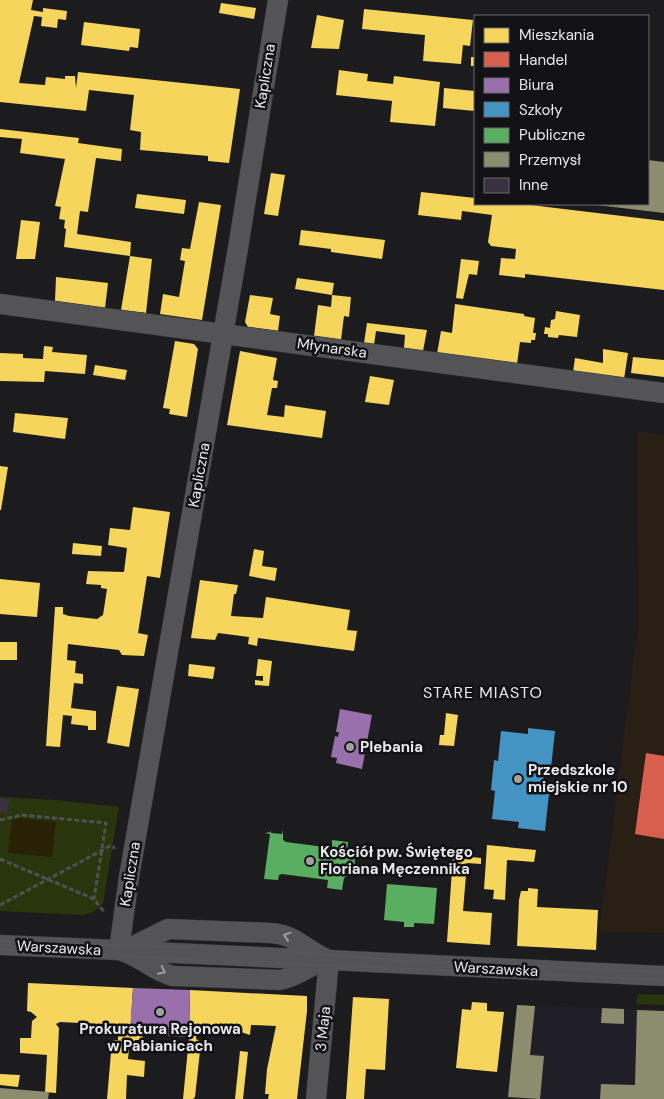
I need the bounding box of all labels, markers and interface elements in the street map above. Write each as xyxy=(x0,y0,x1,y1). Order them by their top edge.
legend xyxy=(474,15,649,205)
text: Mieszkania xyxy=(519,25,594,45)
street label: Kapliczna xyxy=(250,42,280,110)
text: Handel xyxy=(519,50,567,70)
text: Biura xyxy=(519,75,554,95)
text: Szkoły xyxy=(519,100,563,120)
text: Publiczne xyxy=(519,125,585,145)
text: Przemysł xyxy=(519,150,581,170)
text: Inne xyxy=(519,175,548,195)
street label: Młynarska xyxy=(296,333,368,363)
street label: Kapliczna xyxy=(183,441,215,509)
district label: STARE MIASTO xyxy=(423,682,543,703)
place label: Plebania xyxy=(360,737,423,757)
marker: Plebania xyxy=(344,741,356,753)
place label: Przedszkole miejskie nr 10 xyxy=(528,760,628,797)
marker: Przedszkole miejskie nr 10 xyxy=(512,773,524,785)
street label: Kapliczna xyxy=(115,840,145,908)
place label: Kościół pw. Świętego Floriana Męczennika xyxy=(320,842,473,879)
marker: Kościół pw. Świętego Floriana Męczennika xyxy=(304,855,316,867)
one-way arrow xyxy=(283,932,292,942)
street label: Warszawska xyxy=(16,936,102,960)
street label: Warszawska xyxy=(453,957,539,981)
one-way arrow xyxy=(157,965,166,975)
street label: 3 Maja xyxy=(311,1005,335,1053)
marker: Prokuratura Rejonowa w Pabianicach xyxy=(154,1006,166,1018)
place label: Prokuratura Rejonowa w Pabianicach xyxy=(79,1019,241,1056)

